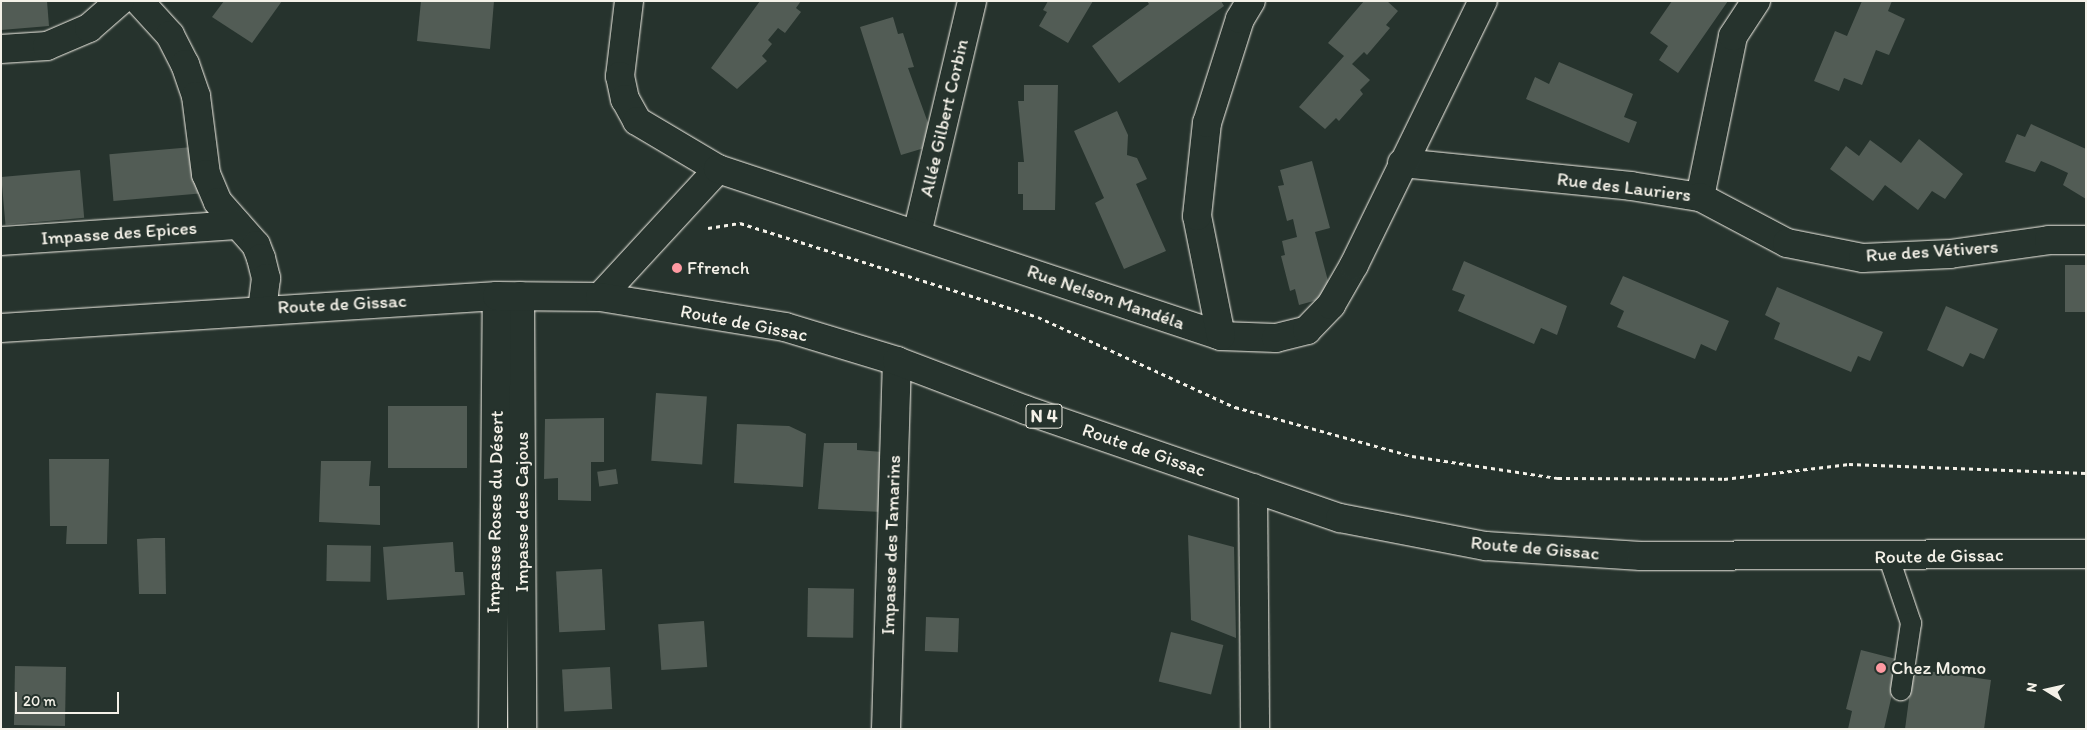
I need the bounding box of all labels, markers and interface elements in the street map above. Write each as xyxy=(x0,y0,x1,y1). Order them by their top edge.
street label: Allée Gilbert Corbin xyxy=(915,37,973,199)
street label: Rue des Lauriers xyxy=(1556,167,1692,207)
street label: Impasse des Epices xyxy=(40,216,198,250)
street label: Rue des Vétivers xyxy=(1865,235,1999,267)
place label: Ffrench xyxy=(687,257,750,279)
street label: Rue Nelson Mandéla xyxy=(1024,259,1188,335)
marker: Ffrench xyxy=(671,262,683,274)
street label: Route de Gissac xyxy=(277,289,407,319)
street label: Route de Gissac xyxy=(679,300,809,346)
road number: N 4 xyxy=(1025,401,1063,432)
street label: Impasse Roses du Désert xyxy=(482,410,508,614)
street label: Route de Gissac xyxy=(1079,418,1209,482)
street label: Impasse des Cajous xyxy=(511,432,533,592)
street label: Impasse des Tamarins xyxy=(876,455,906,635)
street label: Route de Gissac xyxy=(1470,531,1600,565)
street label: Route de Gissac xyxy=(1874,543,2004,569)
place label: Chez Momo xyxy=(1891,657,1986,679)
marker: Chez Momo xyxy=(1875,662,1887,674)
north arrow xyxy=(2022,665,2072,715)
text: N xyxy=(2023,681,2041,693)
scale bar xyxy=(18,682,121,714)
text: 20 m xyxy=(23,692,56,710)

